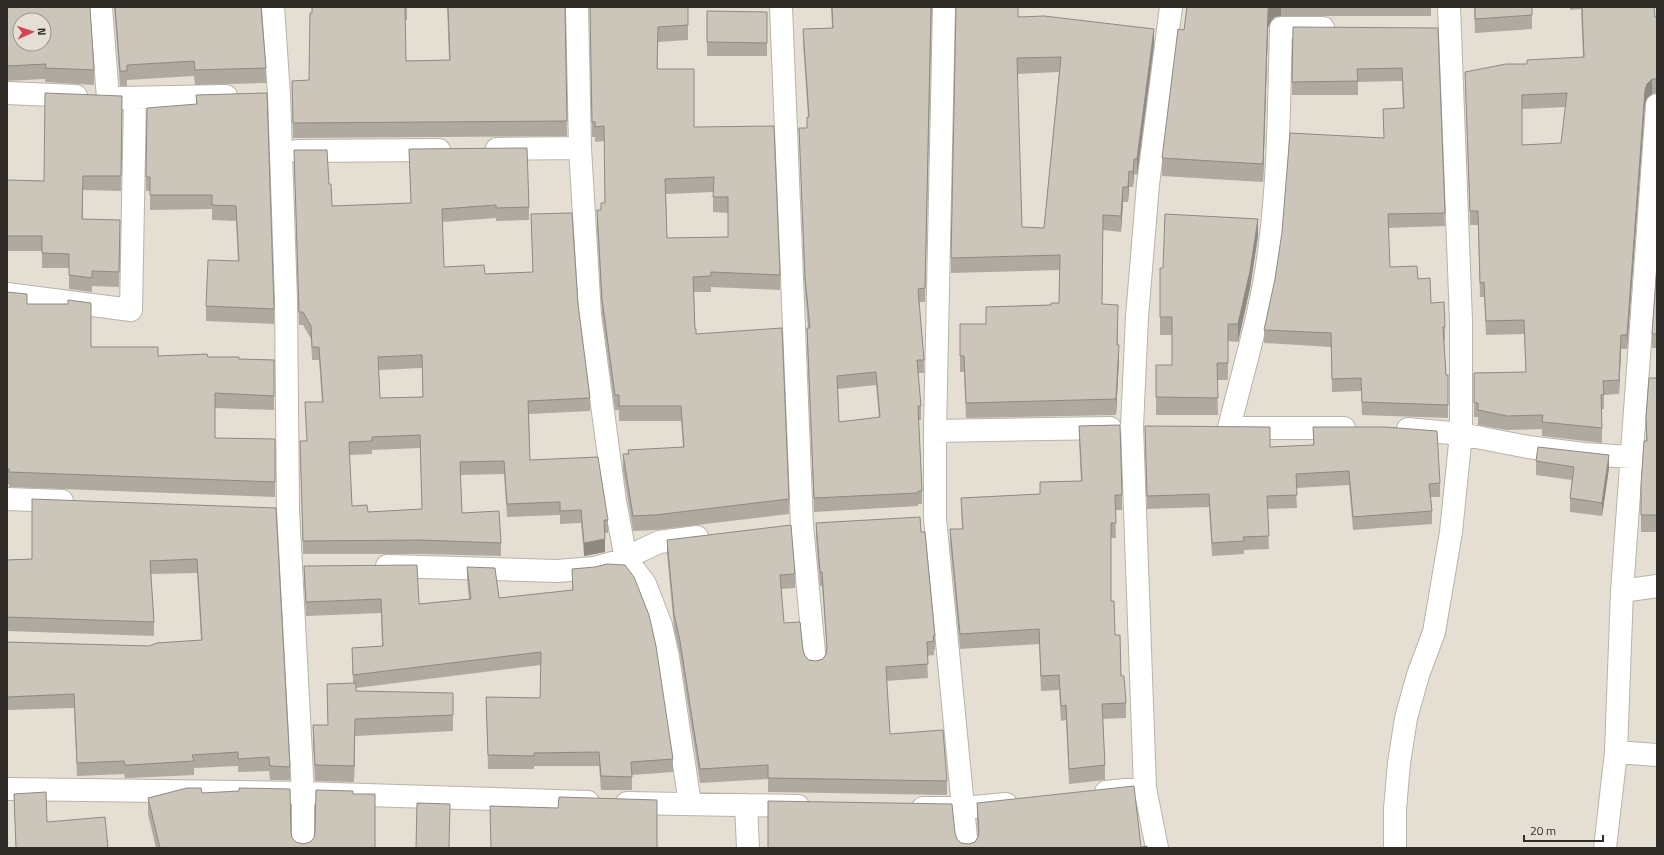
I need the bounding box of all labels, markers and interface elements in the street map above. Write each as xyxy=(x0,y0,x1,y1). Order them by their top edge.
north arrow xyxy=(12,12,52,52)
text: N xyxy=(34,27,50,36)
scale bar xyxy=(1524,817,1603,843)
text: 20 m xyxy=(1530,821,1556,840)

